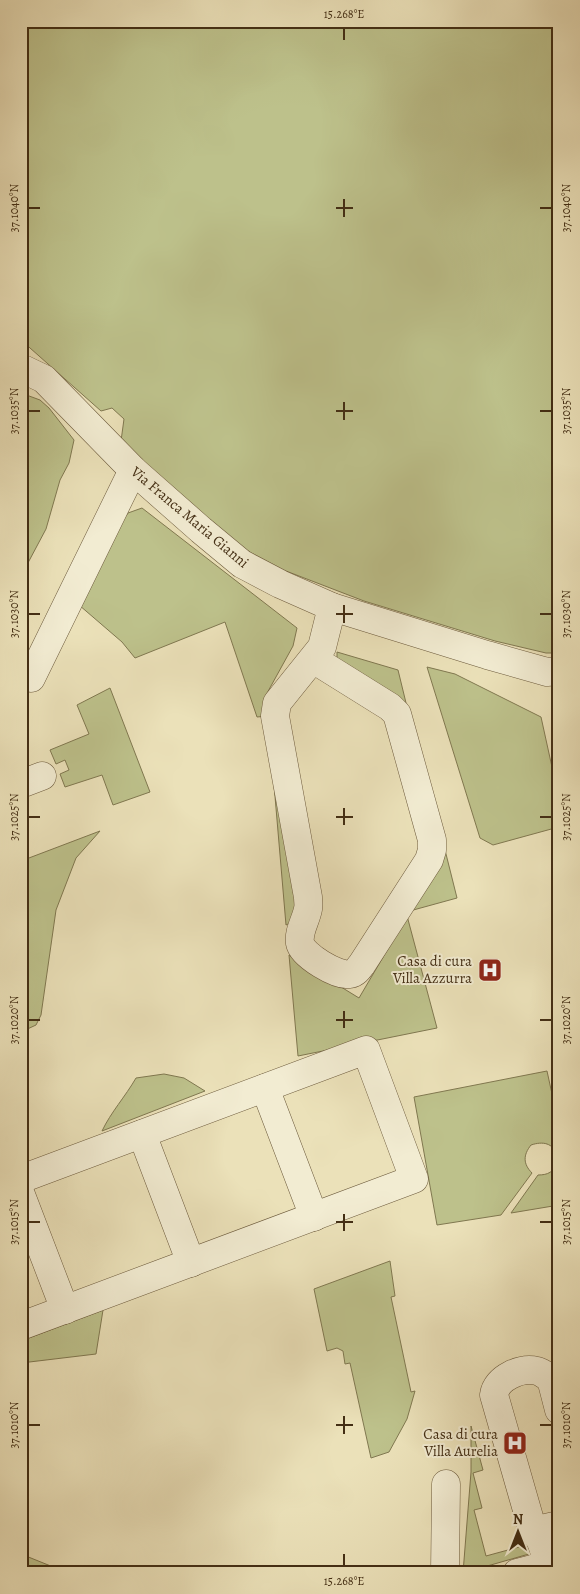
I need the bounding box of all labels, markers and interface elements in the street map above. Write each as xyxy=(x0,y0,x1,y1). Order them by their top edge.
text: 15.268°E xyxy=(324,6,364,22)
text: 37.1040°N xyxy=(6,183,22,232)
text: 37.1040°N xyxy=(558,183,574,232)
text: 37.1035°N xyxy=(6,387,22,434)
text: 37.1035°N xyxy=(558,387,574,434)
street label: Via Franca Maria Gianni xyxy=(126,461,253,572)
text: 37.1030°N xyxy=(6,590,22,638)
text: 37.1030°N xyxy=(558,590,574,638)
text: 37.1025°N xyxy=(6,793,22,841)
text: 37.1025°N xyxy=(558,793,574,841)
place label: Casa di cura Villa Azzurra xyxy=(392,951,472,988)
hospital icon: Casa di cura Villa Azzurra xyxy=(477,957,503,983)
text: 37.1020°N xyxy=(6,995,22,1044)
text: 37.1020°N xyxy=(558,995,574,1044)
text: 37.1015°N xyxy=(6,1199,22,1245)
text: 37.1015°N xyxy=(558,1199,574,1245)
text: 37.1010°N xyxy=(6,1401,22,1448)
text: 37.1010°N xyxy=(558,1401,574,1448)
place label: Casa di cura Villa Aurelia xyxy=(423,1424,498,1461)
hospital icon: Casa di cura Villa Aurelia xyxy=(502,1430,528,1456)
north arrow xyxy=(492,1506,542,1556)
text: N xyxy=(513,1510,523,1529)
text: 15.268°E xyxy=(324,1573,364,1589)

